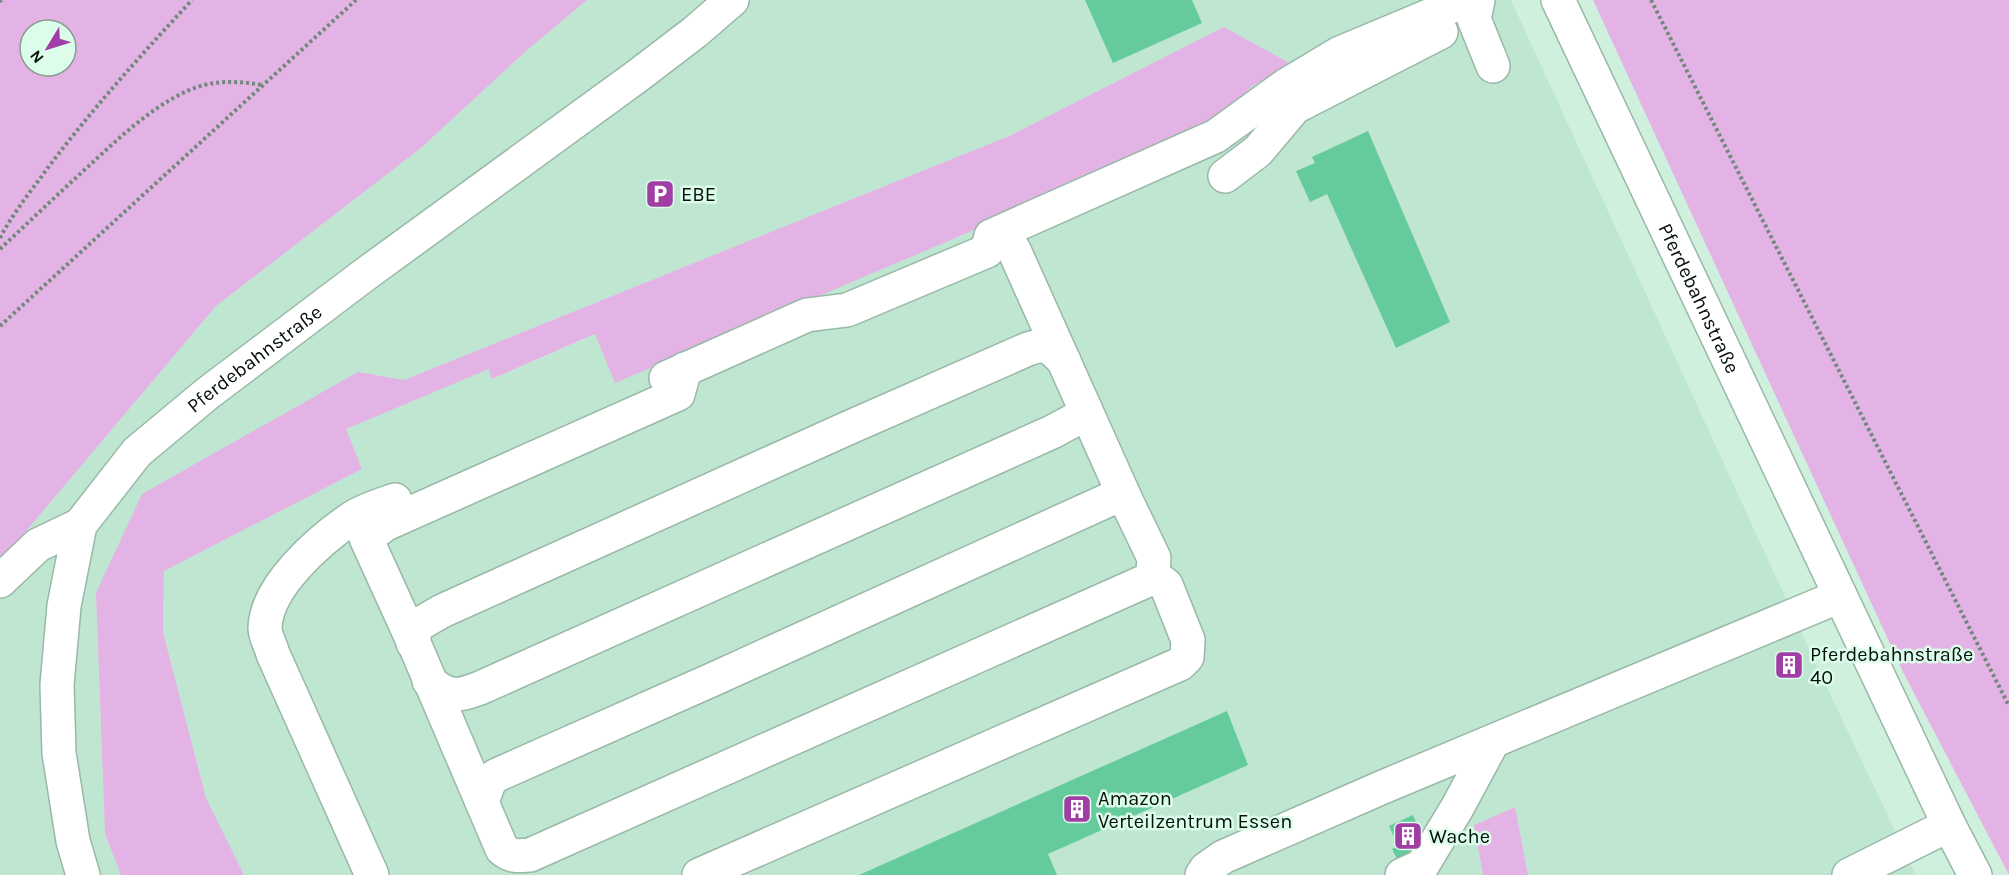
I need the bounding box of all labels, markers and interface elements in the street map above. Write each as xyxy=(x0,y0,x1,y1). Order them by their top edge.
north arrow xyxy=(18,18,78,78)
text: N xyxy=(26,47,48,67)
parking icon: EBE xyxy=(644,178,676,210)
place label: EBE xyxy=(681,183,716,206)
street label: Pferdebahnstraße xyxy=(1654,219,1745,377)
street label: Pferdebahnstraße xyxy=(182,300,326,417)
place label: Pferdebahnstraße 40 xyxy=(1810,643,1973,689)
building icon: Pferdebahnstraße 40 xyxy=(1773,649,1805,681)
place label: Amazon Verteilzentrum Essen xyxy=(1098,787,1292,833)
building icon: Amazon Verteilzentrum Essen xyxy=(1061,793,1093,825)
building icon: Wache xyxy=(1392,820,1424,852)
place label: Wache xyxy=(1429,825,1490,848)

